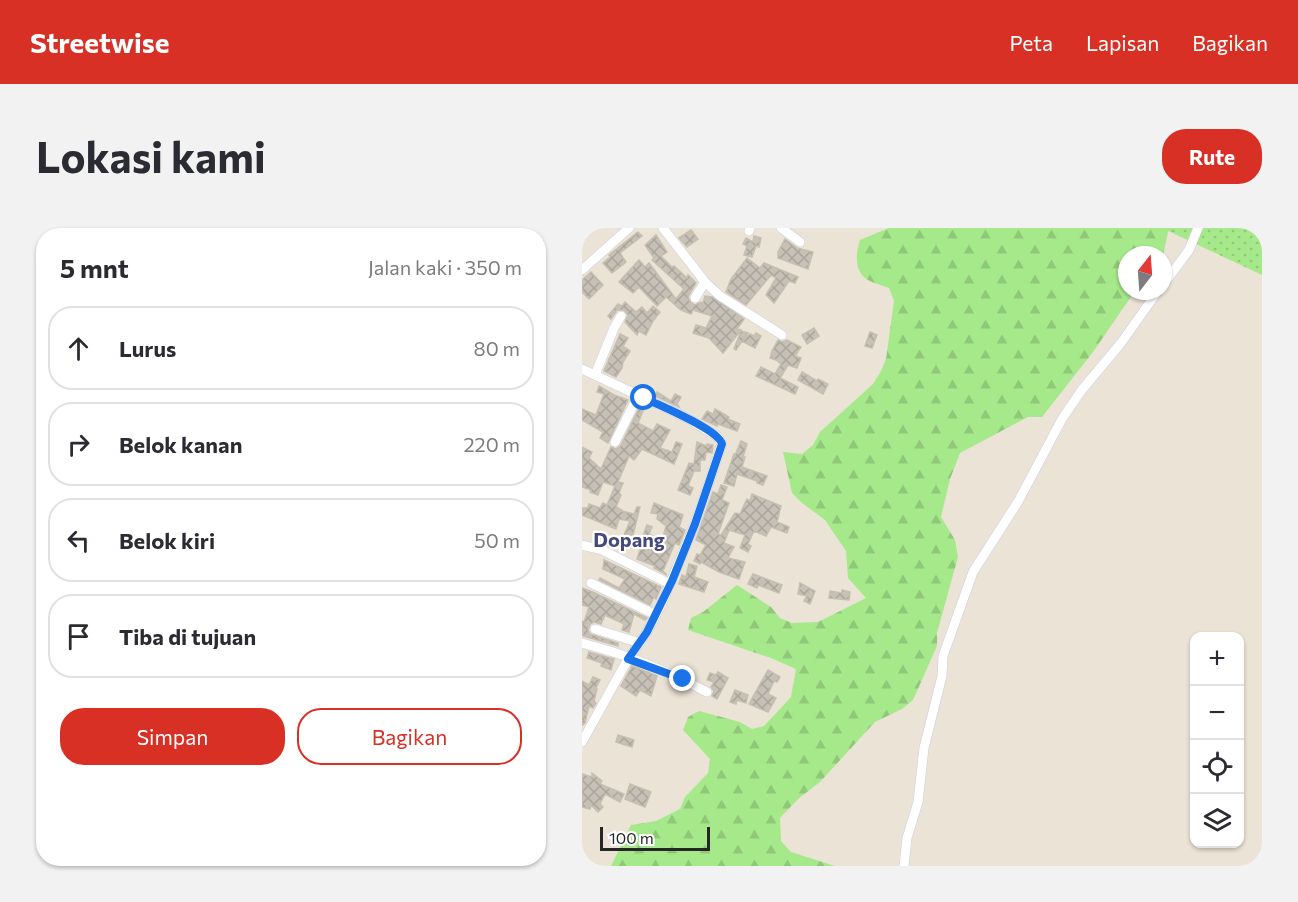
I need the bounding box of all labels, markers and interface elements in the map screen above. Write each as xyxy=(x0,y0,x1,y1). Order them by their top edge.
text: Streetwise xyxy=(30,25,170,59)
text: Peta xyxy=(1010,30,1053,55)
text: Lapisan xyxy=(1086,30,1159,55)
text: Bagikan xyxy=(1192,30,1268,55)
button: Rute xyxy=(1162,129,1262,184)
text: Lokasi kami xyxy=(36,130,266,182)
north arrow xyxy=(1118,246,1172,300)
text: 5 mnt xyxy=(60,252,129,283)
text: Jalan kaki · 350 m xyxy=(368,255,522,279)
icon: ahead xyxy=(62,332,95,365)
text: Lurus xyxy=(119,335,176,362)
text: 80 m xyxy=(474,336,520,360)
route start xyxy=(630,384,656,410)
icon: right xyxy=(62,428,95,461)
text: Belok kanan xyxy=(119,431,242,458)
text: 220 m xyxy=(464,432,520,456)
icon: left xyxy=(62,524,95,557)
text: Belok kiri xyxy=(119,527,215,554)
district label: Dopang xyxy=(593,527,665,551)
text: 50 m xyxy=(474,528,520,552)
icon: arrive xyxy=(62,620,95,653)
text: Tiba di tujuan xyxy=(119,623,256,650)
map controls xyxy=(1190,632,1244,848)
button: + xyxy=(1190,632,1244,686)
route end xyxy=(669,665,695,691)
button: − xyxy=(1190,686,1244,740)
button: Simpan xyxy=(60,708,285,765)
button: Bagikan xyxy=(297,708,522,765)
button: locate xyxy=(1190,740,1244,794)
button: layers xyxy=(1190,794,1244,848)
scale bar xyxy=(600,824,710,852)
text: 100 m xyxy=(609,828,654,847)

